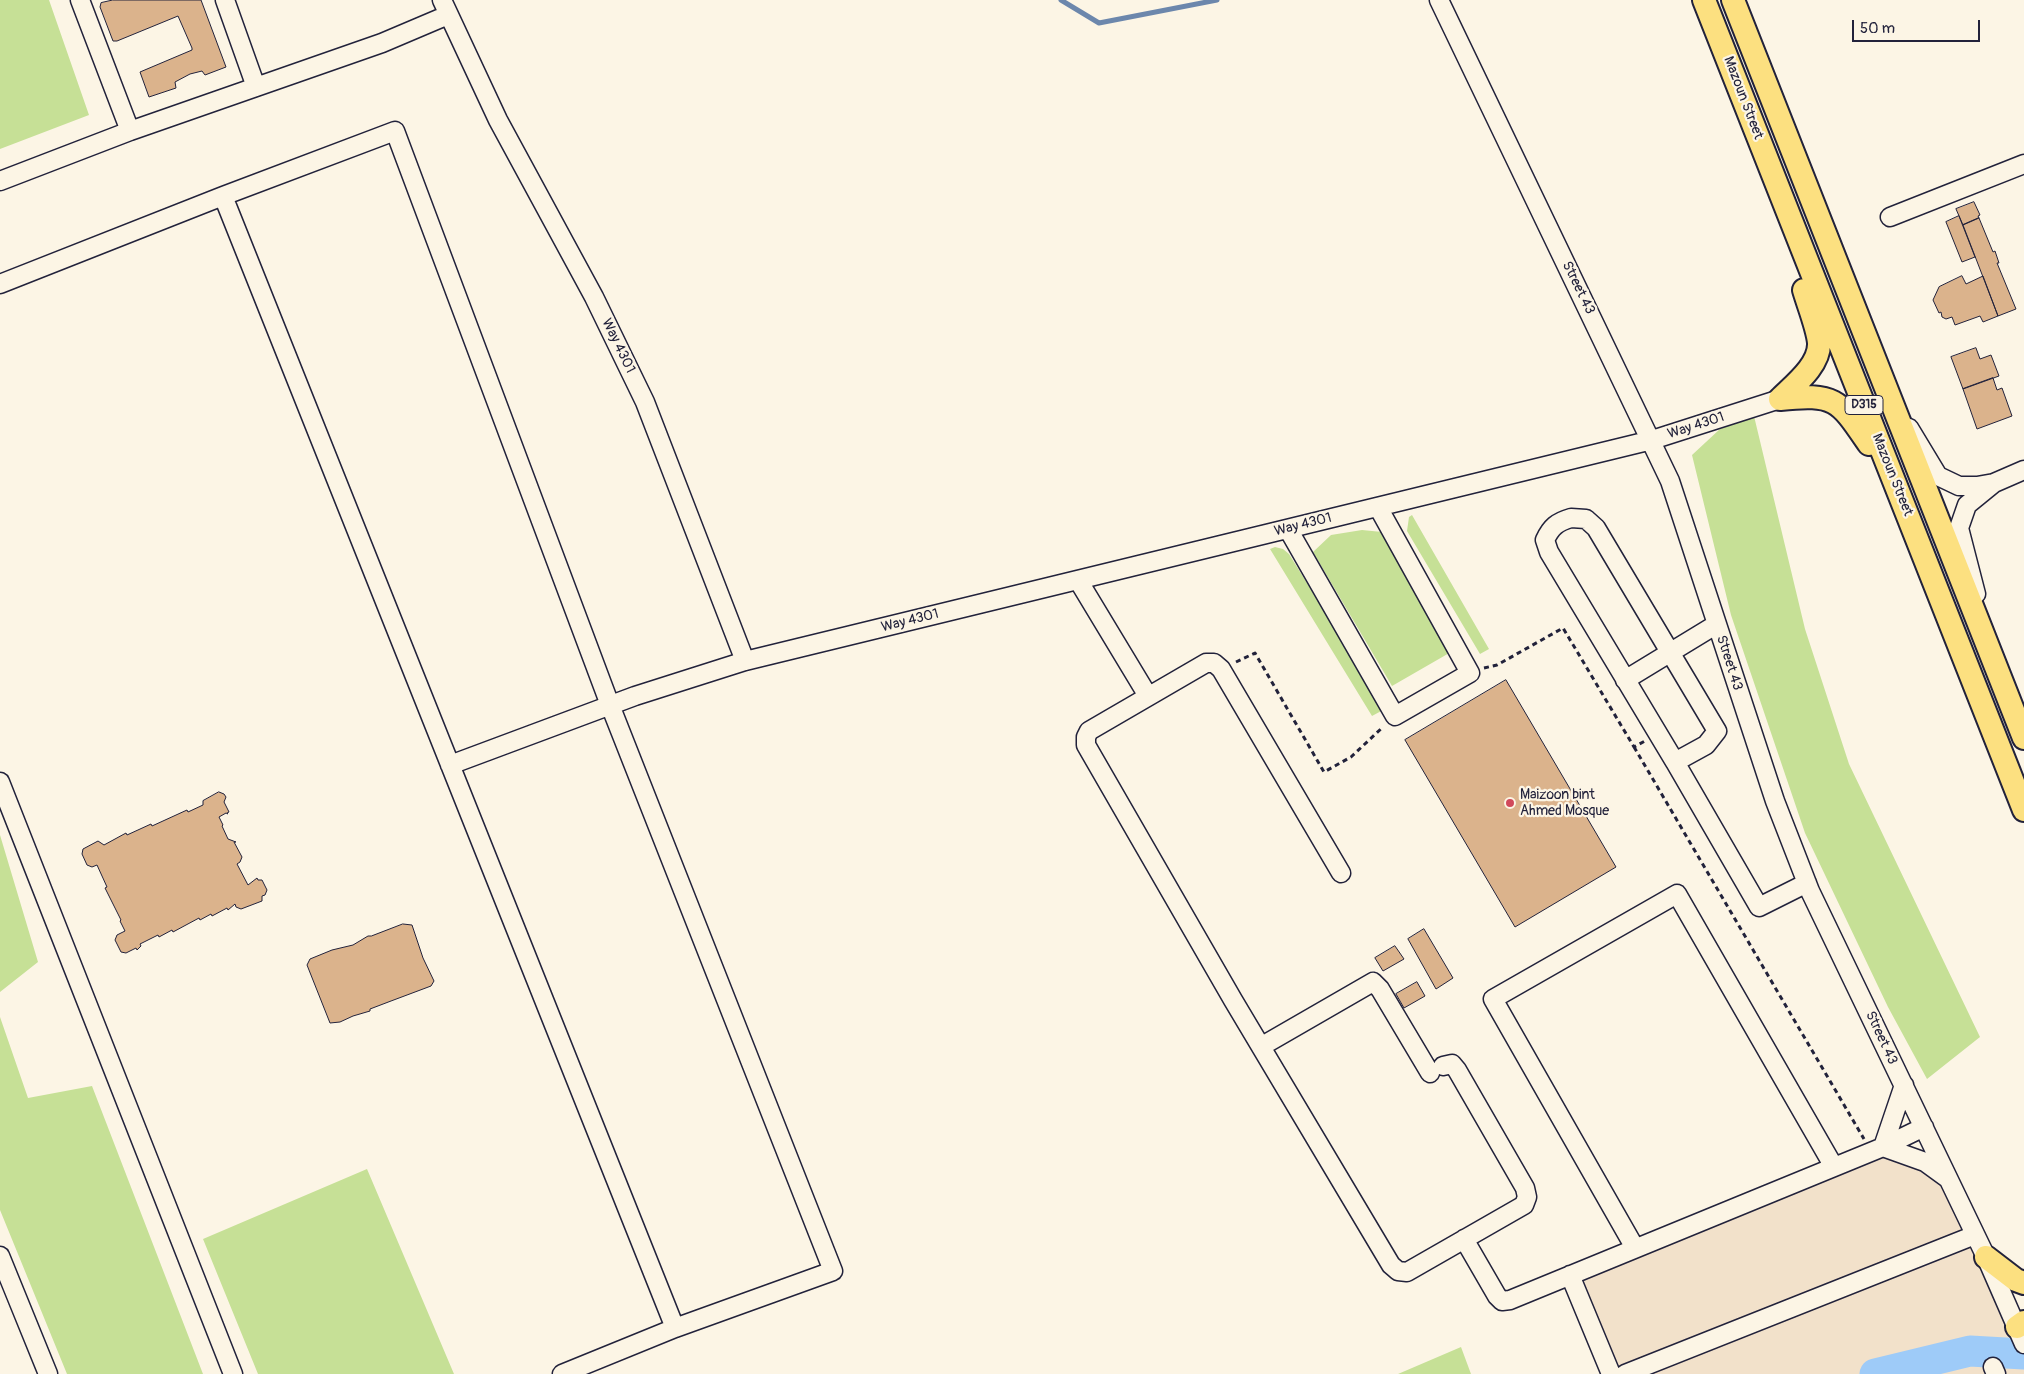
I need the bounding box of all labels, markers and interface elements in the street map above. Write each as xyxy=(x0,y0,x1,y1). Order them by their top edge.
scale bar xyxy=(1854,10,1982,42)
text: 50 m xyxy=(1860,19,1895,38)
street label: Mazoun Street xyxy=(1720,54,1766,142)
street label: Street 43 xyxy=(1558,259,1598,317)
street label: Way 4301 xyxy=(598,316,638,376)
road number: D315 xyxy=(1845,396,1883,414)
street label: Way 4301 xyxy=(1666,409,1726,443)
street label: Mazoun Street xyxy=(1868,431,1916,519)
street label: Way 4301 xyxy=(1273,510,1333,540)
street label: Way 4301 xyxy=(880,606,940,636)
street label: Street 43 xyxy=(1712,633,1746,693)
place label: Maizoon bint Ahmed Mosque xyxy=(1520,787,1609,820)
marker: Maizoon bint Ahmed Mosque xyxy=(1504,797,1516,809)
street label: Street 43 xyxy=(1861,1009,1901,1067)

